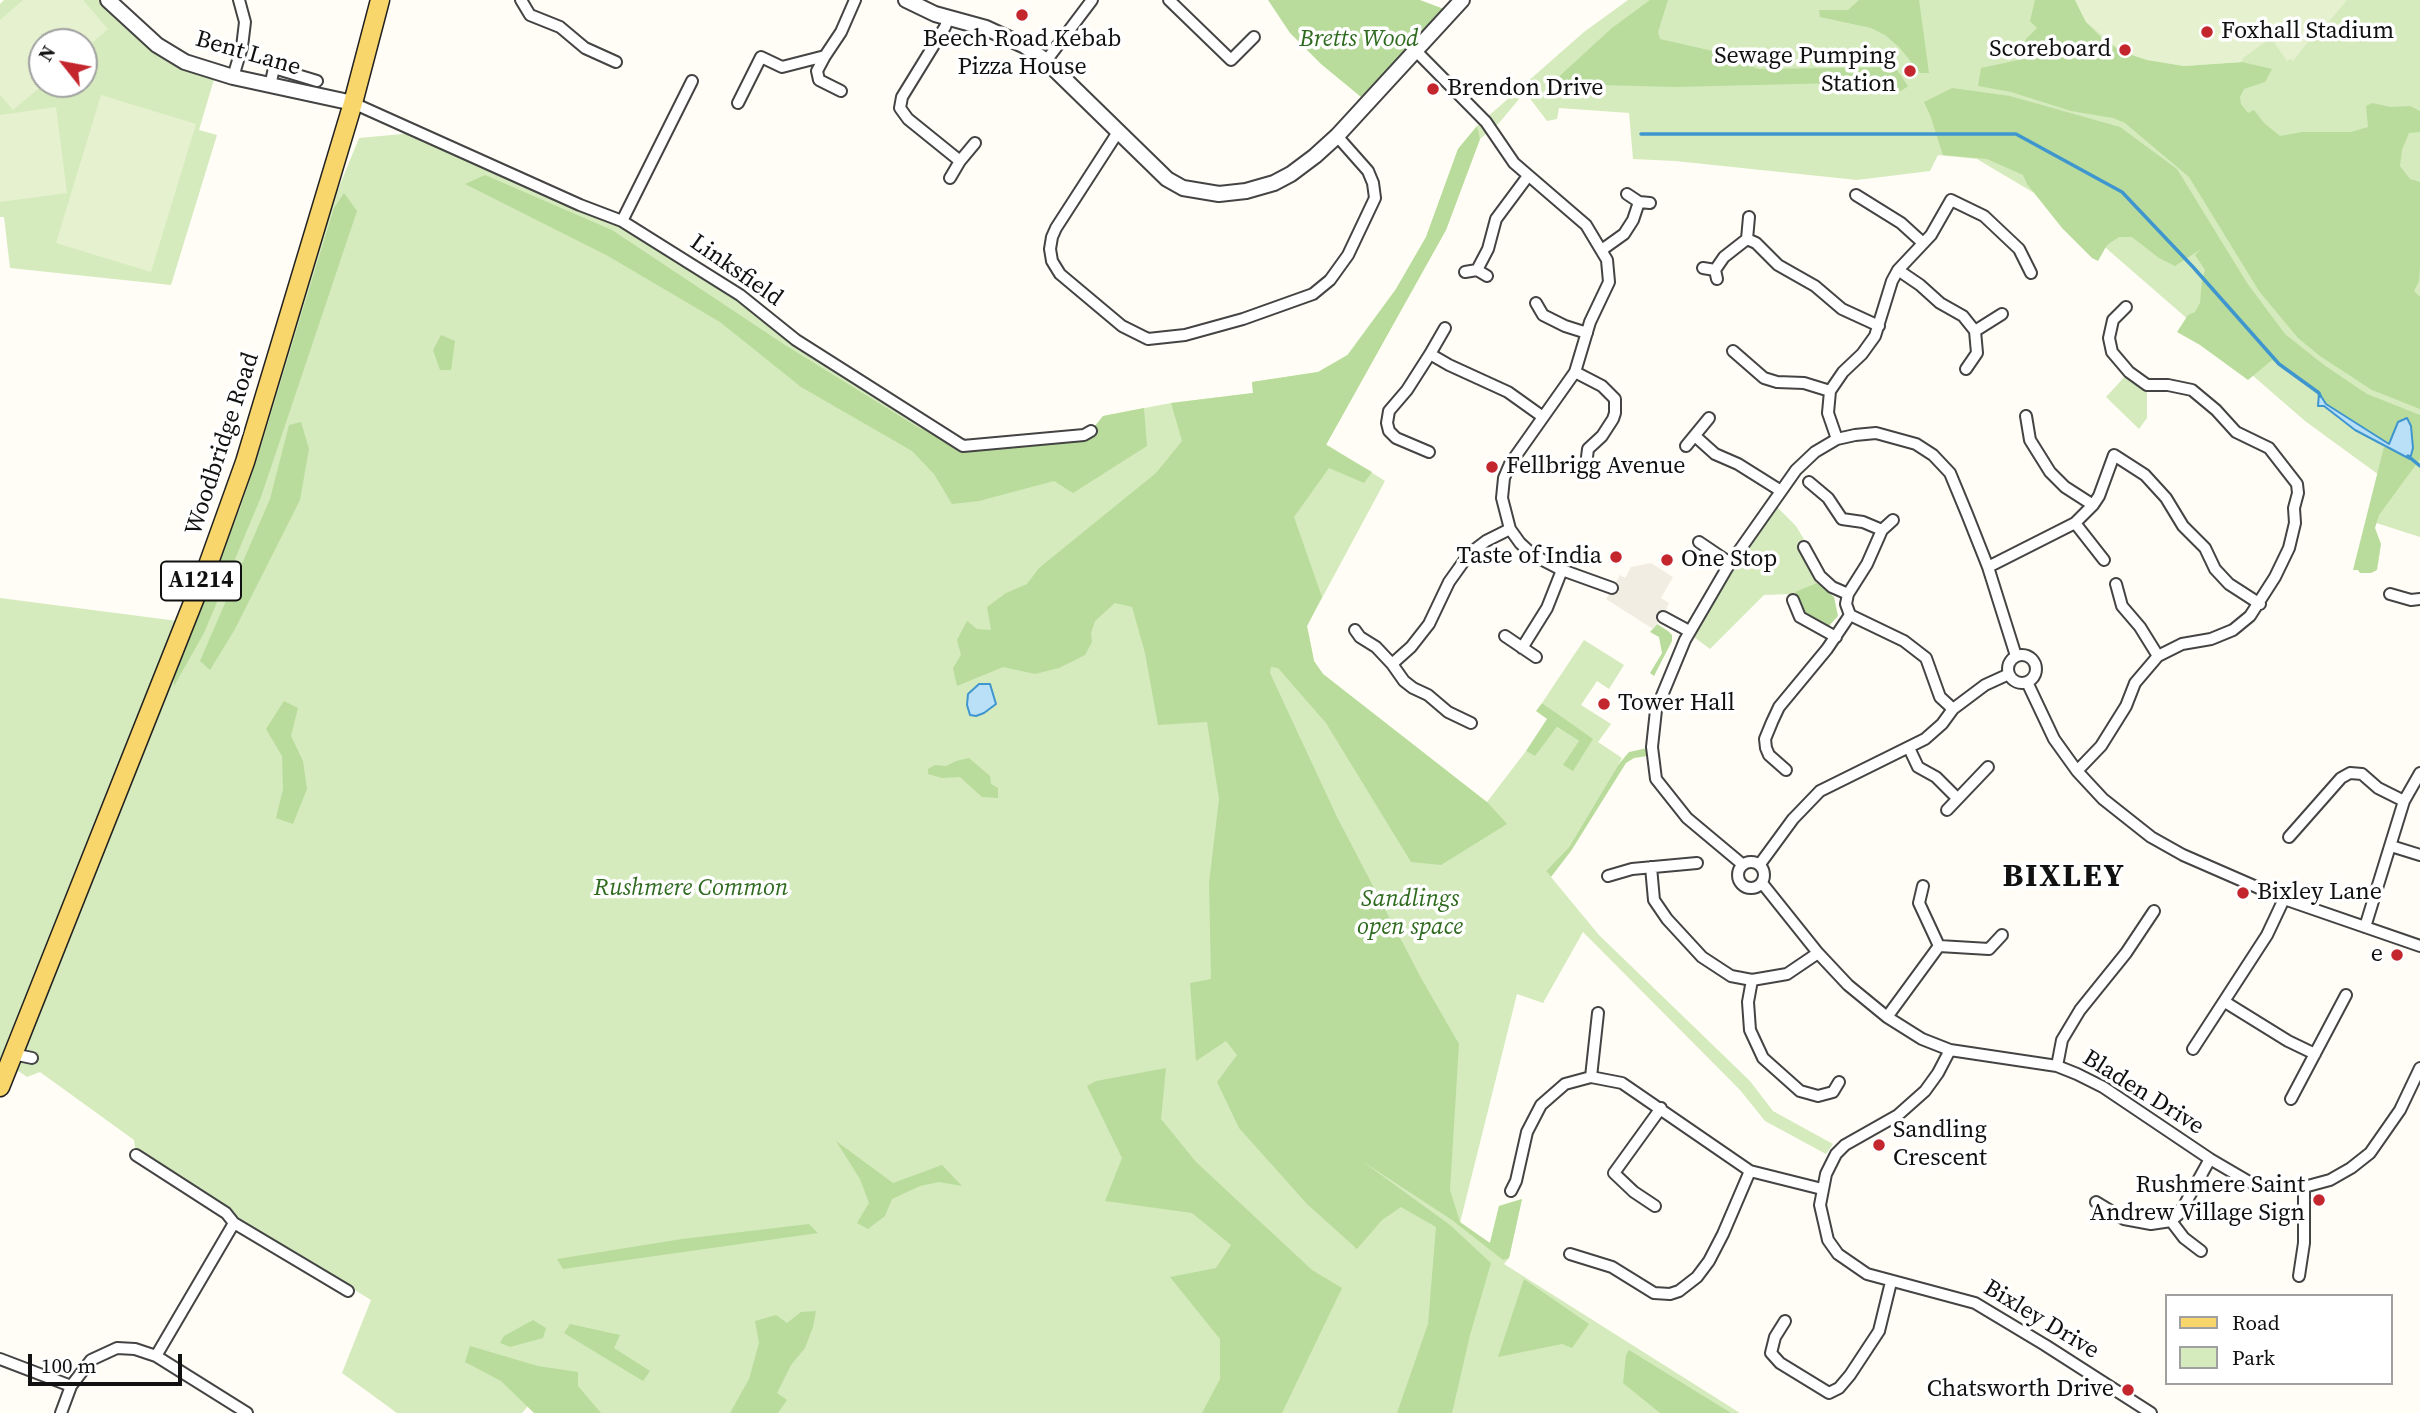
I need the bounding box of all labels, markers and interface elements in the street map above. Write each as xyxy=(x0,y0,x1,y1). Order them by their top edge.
marker: Beech Road Kebab Pizza House xyxy=(1014,7,1030,23)
place label: Foxhall Stadium xyxy=(2221,18,2394,46)
marker: Foxhall Stadium xyxy=(2199,24,2215,40)
street label: Bent Lane xyxy=(192,25,304,83)
place label: Beech Road Kebab Pizza House xyxy=(923,26,1121,82)
park label: Bretts Wood xyxy=(1299,26,1419,54)
north arrow xyxy=(28,28,98,98)
place label: Scoreboard xyxy=(1989,36,2111,64)
text: N xyxy=(32,41,61,66)
marker: Scoreboard xyxy=(2117,42,2133,58)
place label: Sewage Pumping Station xyxy=(1714,43,1896,99)
marker: Sewage Pumping Station xyxy=(1902,63,1918,79)
place label: Brendon Drive xyxy=(1447,75,1604,103)
marker: Brendon Drive xyxy=(1425,81,1441,97)
street label: Linksfield xyxy=(684,229,788,313)
street label: Woodbridge Road xyxy=(180,349,266,539)
place label: Fellbrigg Avenue xyxy=(1506,453,1685,481)
marker: Fellbrigg Avenue xyxy=(1484,459,1500,475)
place label: Taste of India xyxy=(1457,543,1602,571)
place label: One Stop xyxy=(1681,546,1777,574)
marker: Taste of India xyxy=(1608,549,1624,565)
marker: One Stop xyxy=(1659,552,1675,568)
road number: A1214 xyxy=(161,562,241,600)
place label: Tower Hall xyxy=(1618,690,1735,718)
marker: Tower Hall xyxy=(1596,696,1612,712)
district label: BIXLEY xyxy=(2003,859,2125,897)
park label: Rushmere Common xyxy=(594,875,788,903)
place label: Bixley Lane xyxy=(2257,879,2382,907)
marker: Bixley Lane xyxy=(2235,885,2251,901)
park label: Sandlings open space xyxy=(1357,886,1463,942)
place label: e xyxy=(2371,941,2383,969)
marker: e xyxy=(2389,947,2405,963)
street label: Bladen Drive xyxy=(2077,1044,2209,1142)
place label: Sandling Crescent xyxy=(1893,1117,1987,1173)
marker: Sandling Crescent xyxy=(1871,1137,1887,1153)
place label: Rushmere Saint Andrew Village Sign xyxy=(2090,1172,2305,1228)
marker: Rushmere Saint Andrew Village Sign xyxy=(2311,1192,2327,1208)
street label: Bixley Drive xyxy=(1978,1274,2104,1366)
legend xyxy=(2164,1294,2392,1385)
text: Road xyxy=(2232,1308,2280,1337)
scale bar xyxy=(32,1340,186,1384)
text: Park xyxy=(2232,1343,2275,1372)
text: 100 m xyxy=(41,1351,96,1380)
place label: Chatsworth Drive xyxy=(1927,1376,2114,1404)
marker: Chatsworth Drive xyxy=(2120,1382,2136,1398)

